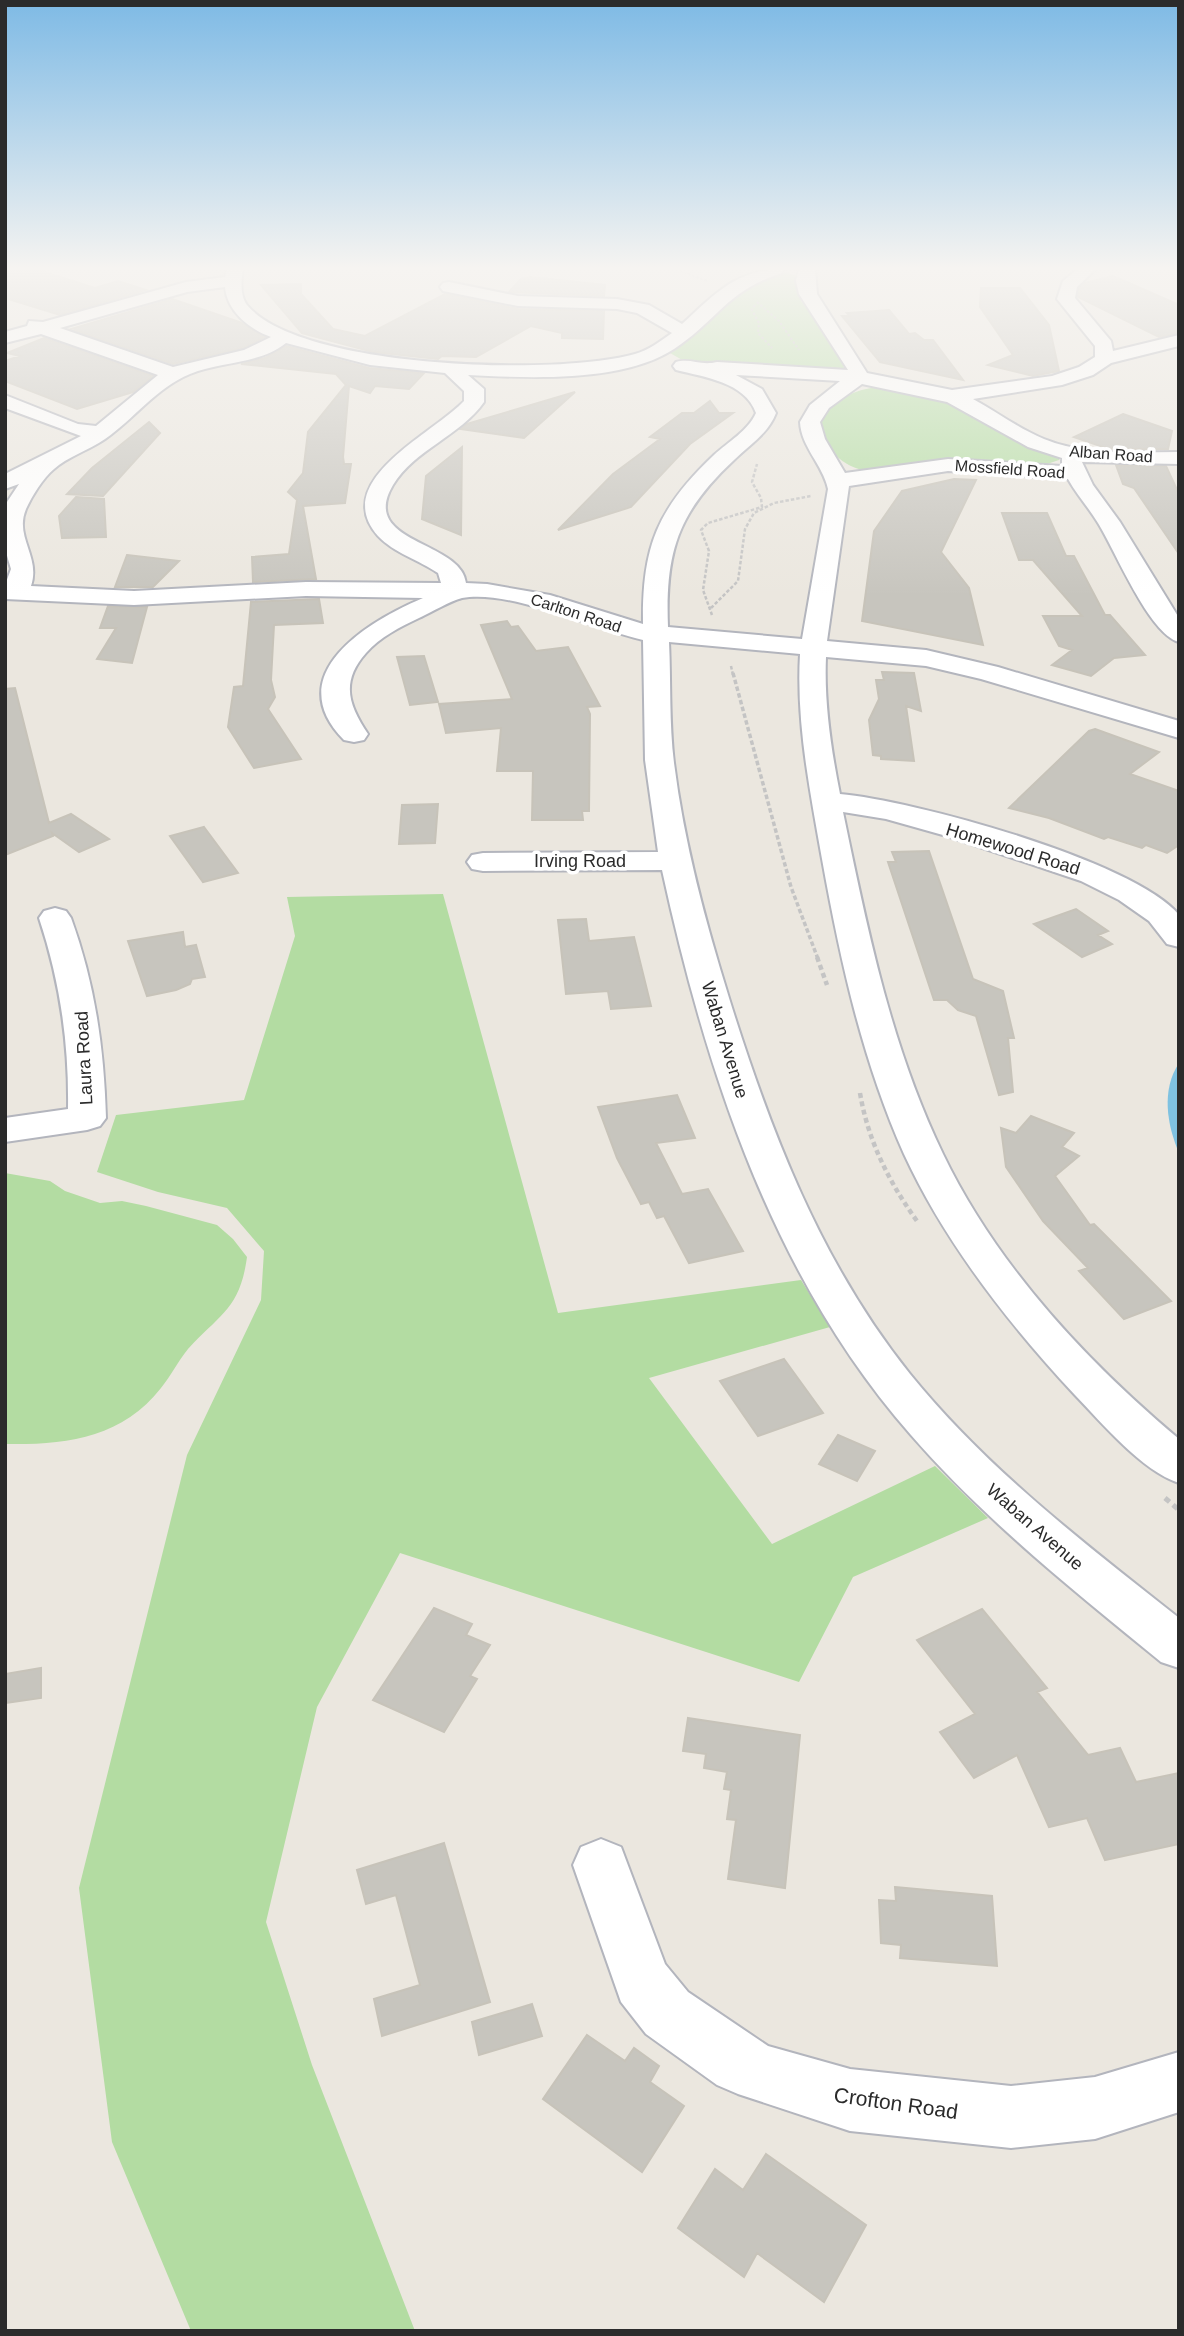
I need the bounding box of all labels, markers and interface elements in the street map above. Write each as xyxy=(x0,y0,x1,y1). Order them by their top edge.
street label: Alban Road xyxy=(1069,443,1153,465)
street label: Mossfield Road xyxy=(954,457,1066,481)
street label: Carlton Road xyxy=(529,590,623,636)
street label: Homewood Road xyxy=(944,819,1082,879)
street label: Irving Road xyxy=(534,851,626,871)
street label: Waban Avenue xyxy=(698,979,752,1101)
street label: Laura Road xyxy=(72,1011,96,1105)
street label: Waban Avenue xyxy=(983,1480,1087,1574)
street label: Crofton Road xyxy=(833,2083,959,2123)

